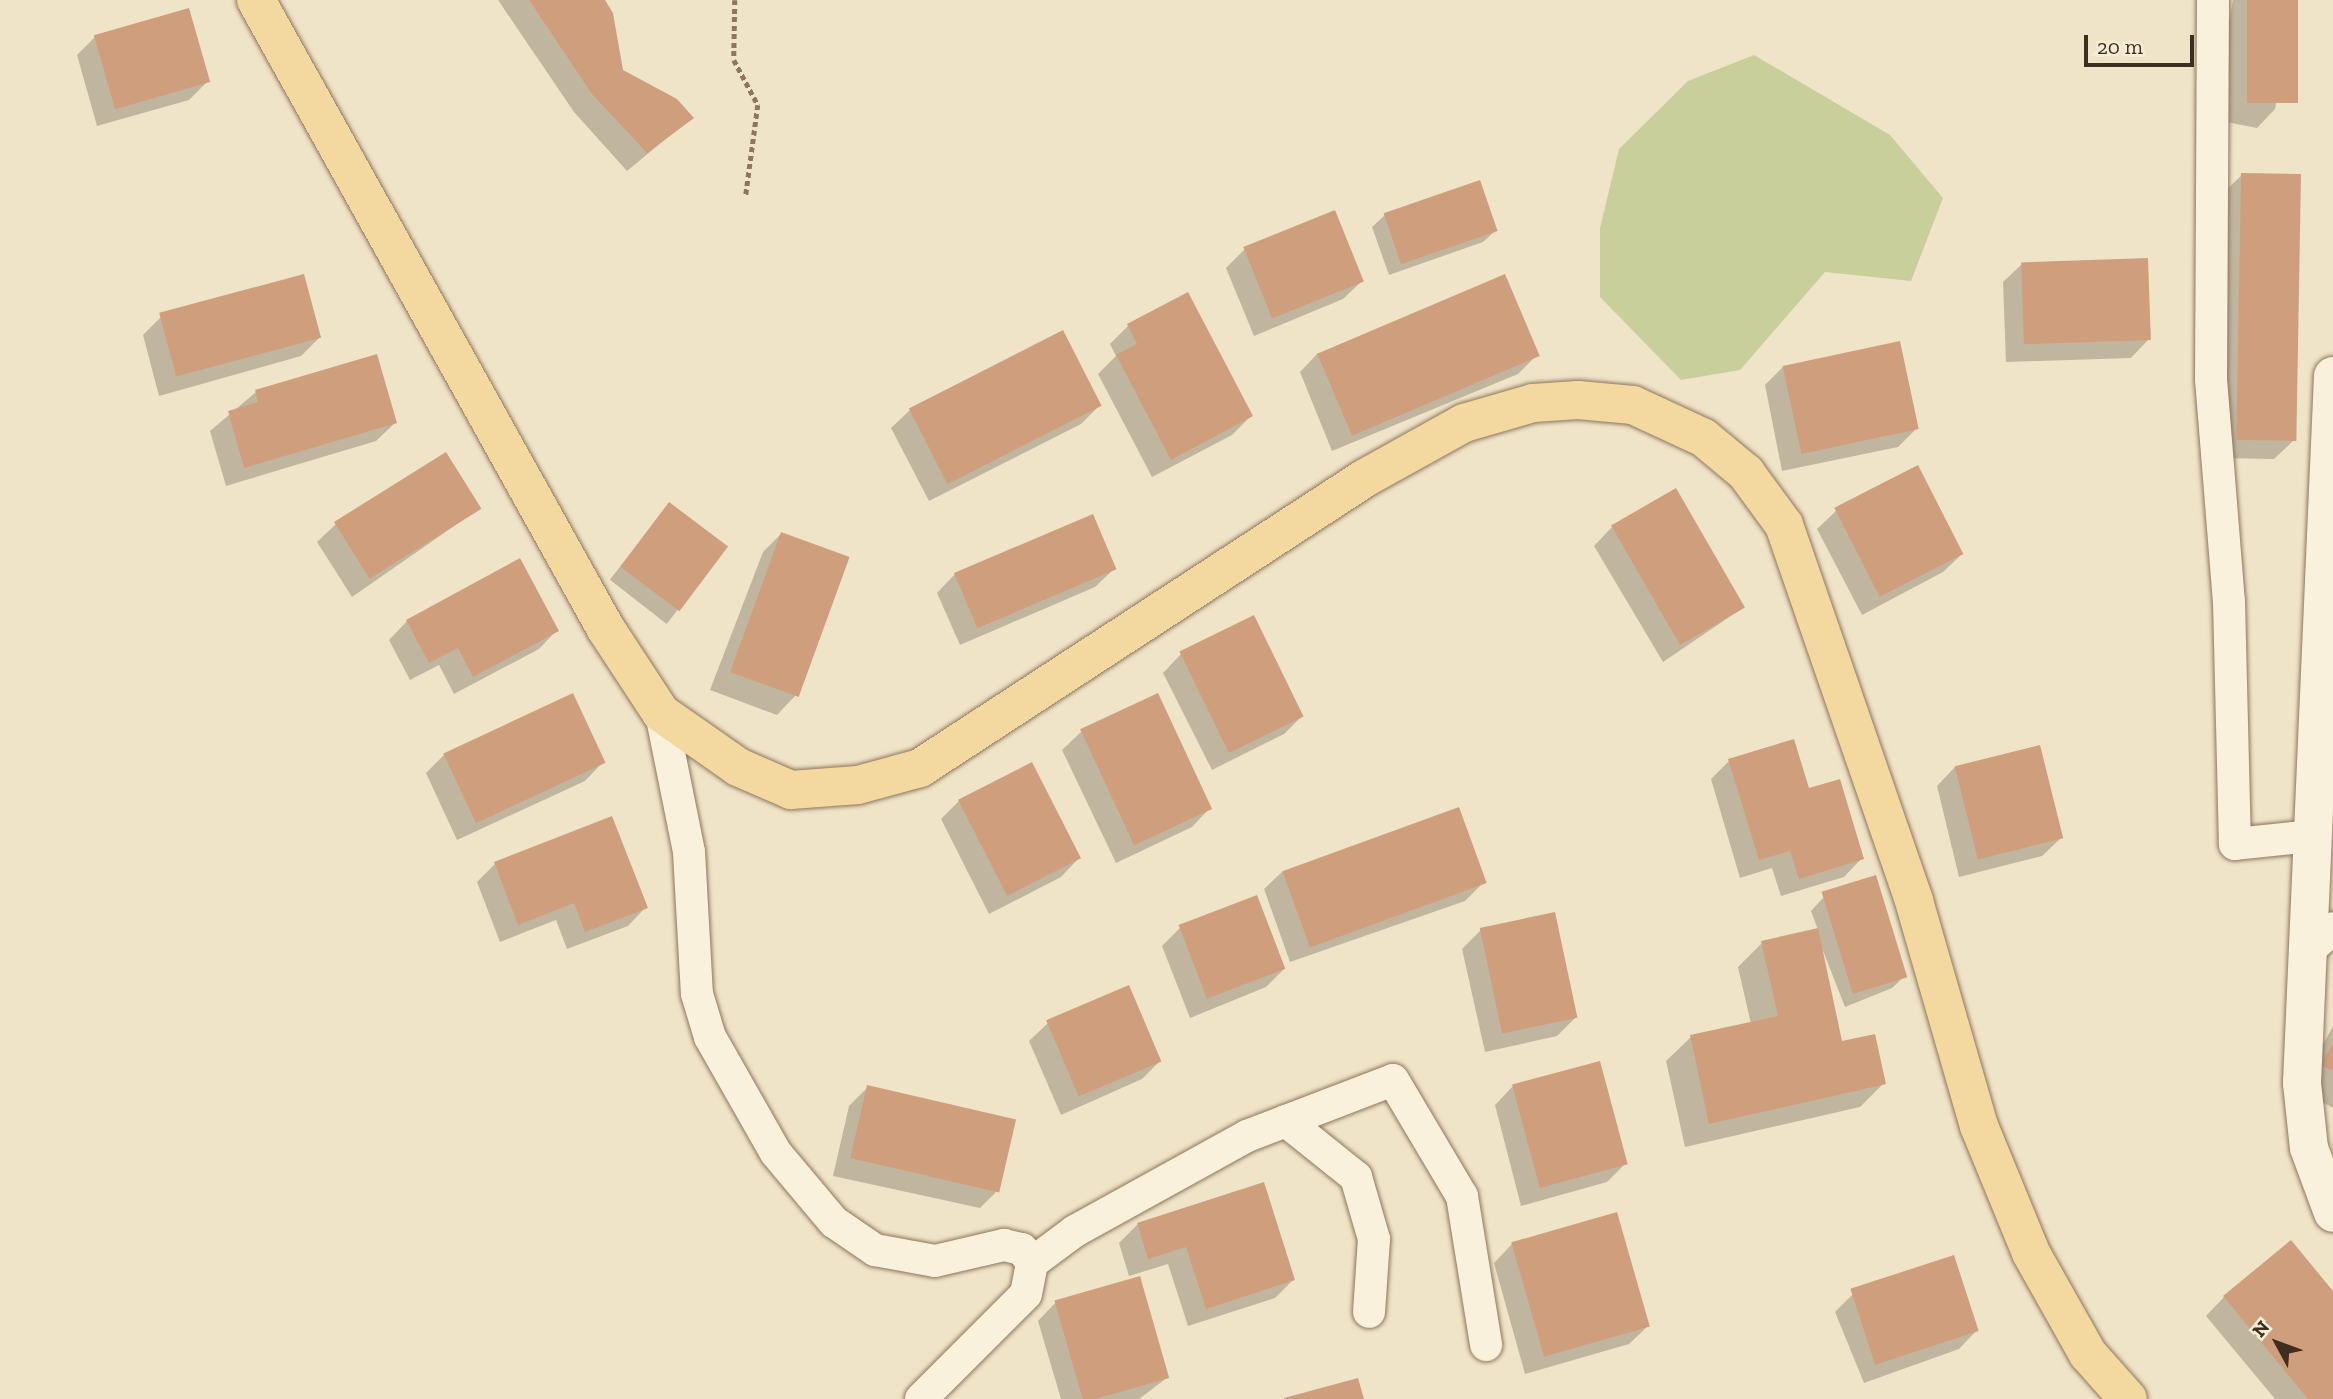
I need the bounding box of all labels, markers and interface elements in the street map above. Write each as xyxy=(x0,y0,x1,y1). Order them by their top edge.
scale bar xyxy=(2088,21,2198,65)
text: 20 m xyxy=(2097,34,2143,59)
north arrow xyxy=(2242,1308,2312,1378)
text: N xyxy=(2247,1316,2274,1342)

